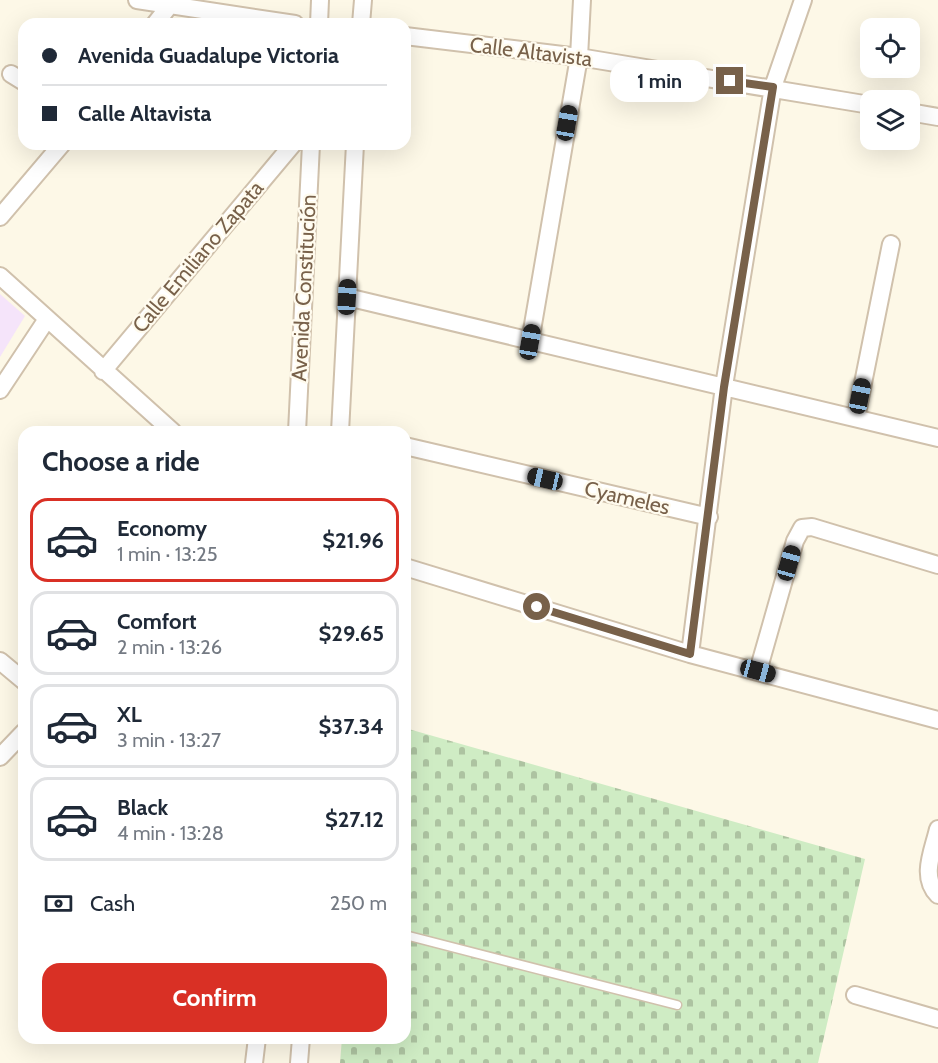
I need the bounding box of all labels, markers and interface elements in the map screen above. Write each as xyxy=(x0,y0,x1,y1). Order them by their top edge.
map controls xyxy=(860,18,920,150)
button: locate xyxy=(860,18,920,78)
street label: Calle Altavista xyxy=(468,32,594,71)
text: Avenida Guadalupe Victoria xyxy=(78,42,339,69)
callout: 1 min xyxy=(610,60,709,102)
route end xyxy=(716,67,743,94)
text: 1 min xyxy=(637,69,682,93)
button: layers xyxy=(860,90,920,150)
text: Calle Altavista xyxy=(78,100,211,127)
car xyxy=(555,104,579,142)
street label: Calle Emiliano Zapata xyxy=(127,176,268,338)
street label: Avenida Constitución xyxy=(286,194,321,382)
car xyxy=(337,279,357,315)
car xyxy=(518,323,542,361)
car xyxy=(848,377,872,415)
text: Choose a ride xyxy=(42,445,200,478)
car xyxy=(525,466,565,492)
street label: Cyameles xyxy=(582,476,673,520)
icon: car xyxy=(45,513,99,567)
text: Economy xyxy=(117,515,207,542)
text: $21.96 xyxy=(322,527,384,554)
text: 1 min · 13:25 xyxy=(117,542,218,566)
car xyxy=(775,543,803,583)
route start xyxy=(523,593,550,620)
icon: car xyxy=(45,606,99,660)
text: Comfort xyxy=(117,608,196,635)
text: $29.65 xyxy=(319,620,384,647)
text: 2 min · 13:26 xyxy=(117,635,222,659)
car xyxy=(738,658,778,684)
icon: car xyxy=(45,699,99,753)
text: XL xyxy=(117,701,142,728)
text: $37.34 xyxy=(319,713,384,740)
text: 3 min · 13:27 xyxy=(117,728,221,752)
icon: car xyxy=(45,792,99,846)
text: Black xyxy=(117,794,168,821)
text: $27.12 xyxy=(325,806,384,833)
text: 4 min · 13:28 xyxy=(117,821,224,845)
icon: cash xyxy=(42,887,75,920)
text: Cash xyxy=(90,890,135,917)
text: 250 m xyxy=(330,891,387,915)
button: Confirm xyxy=(42,963,387,1032)

